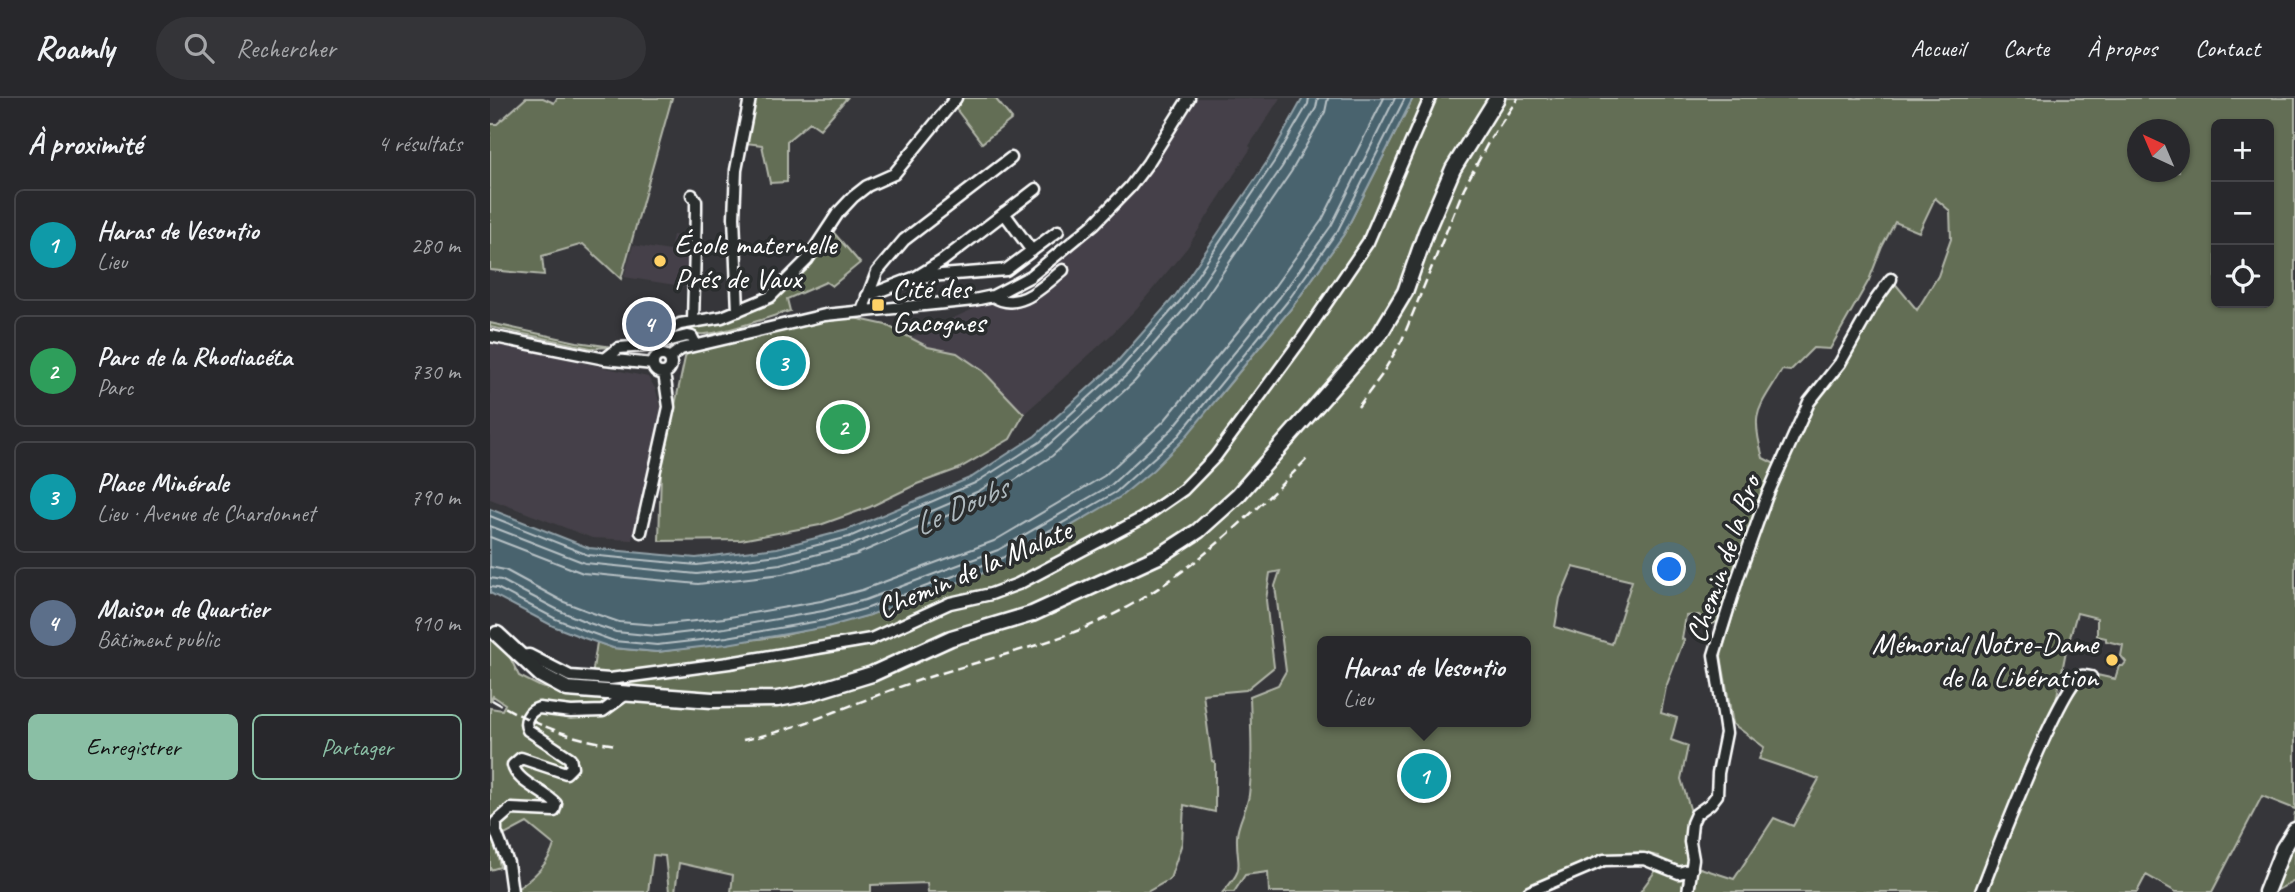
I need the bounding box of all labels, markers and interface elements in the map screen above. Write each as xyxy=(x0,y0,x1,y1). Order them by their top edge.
search box xyxy=(156,17,646,80)
text: Roamly xyxy=(35,27,114,69)
icon: search xyxy=(180,29,218,67)
text: Rechercher xyxy=(236,32,336,65)
text: Accueil xyxy=(1911,33,1965,63)
text: Carte xyxy=(2003,33,2049,63)
text: À propos xyxy=(2087,33,2157,63)
text: Contact xyxy=(2195,33,2260,63)
north arrow xyxy=(2127,119,2190,182)
map controls xyxy=(2211,119,2274,308)
button: + xyxy=(2211,119,2274,182)
text: À proximité xyxy=(28,125,142,163)
text: 4 résultats xyxy=(378,129,462,158)
button: − xyxy=(2211,182,2274,245)
text: Haras de Vesontio xyxy=(97,214,259,247)
place label: École maternelle Prés de Vaux xyxy=(674,225,839,297)
text: 1 xyxy=(48,231,58,260)
text: 280 m xyxy=(411,231,460,260)
button: locate xyxy=(2211,245,2274,308)
text: Lieu xyxy=(97,247,127,276)
marker: École maternelle Prés de Vaux xyxy=(652,253,668,269)
place label: Cité des Gacognes xyxy=(892,269,988,341)
marker: Cité des Gacognes xyxy=(870,297,886,313)
pin: 4 xyxy=(626,298,672,350)
pin: 3 xyxy=(760,337,806,389)
text: Parc de la Rhodiacéta xyxy=(97,340,292,373)
text: 2 xyxy=(48,357,58,386)
text: 730 m xyxy=(411,357,460,386)
text: Parc xyxy=(97,373,133,402)
pin: 2 xyxy=(820,401,866,453)
text: Place Minérale xyxy=(97,466,229,499)
water label: Le Doubs xyxy=(907,466,1018,545)
street label: Chemin de la Bro xyxy=(1677,467,1770,647)
text: 3 xyxy=(48,483,58,512)
text: 790 m xyxy=(411,483,460,512)
text: Lieu · Avenue de Chardonnet xyxy=(97,499,315,528)
street label: Chemin de la Malate xyxy=(871,510,1079,627)
your location xyxy=(1652,552,1686,586)
text: Maison de Quartier xyxy=(97,592,269,625)
text: 4 xyxy=(48,609,58,638)
text: 910 m xyxy=(411,609,460,638)
place label: Mémorial Notre-Dame de la Libération xyxy=(1872,624,2100,696)
text: Bâtiment public xyxy=(97,625,220,654)
popup xyxy=(1317,636,1531,727)
text: Haras de Vesontio xyxy=(1343,651,1505,684)
marker: Mémorial Notre-Dame de la Libération xyxy=(2104,652,2120,668)
text: Lieu xyxy=(1343,684,1374,713)
button: Enregistrer xyxy=(28,714,238,780)
button: Partager xyxy=(252,714,462,780)
pin: 1 xyxy=(1401,750,1447,802)

